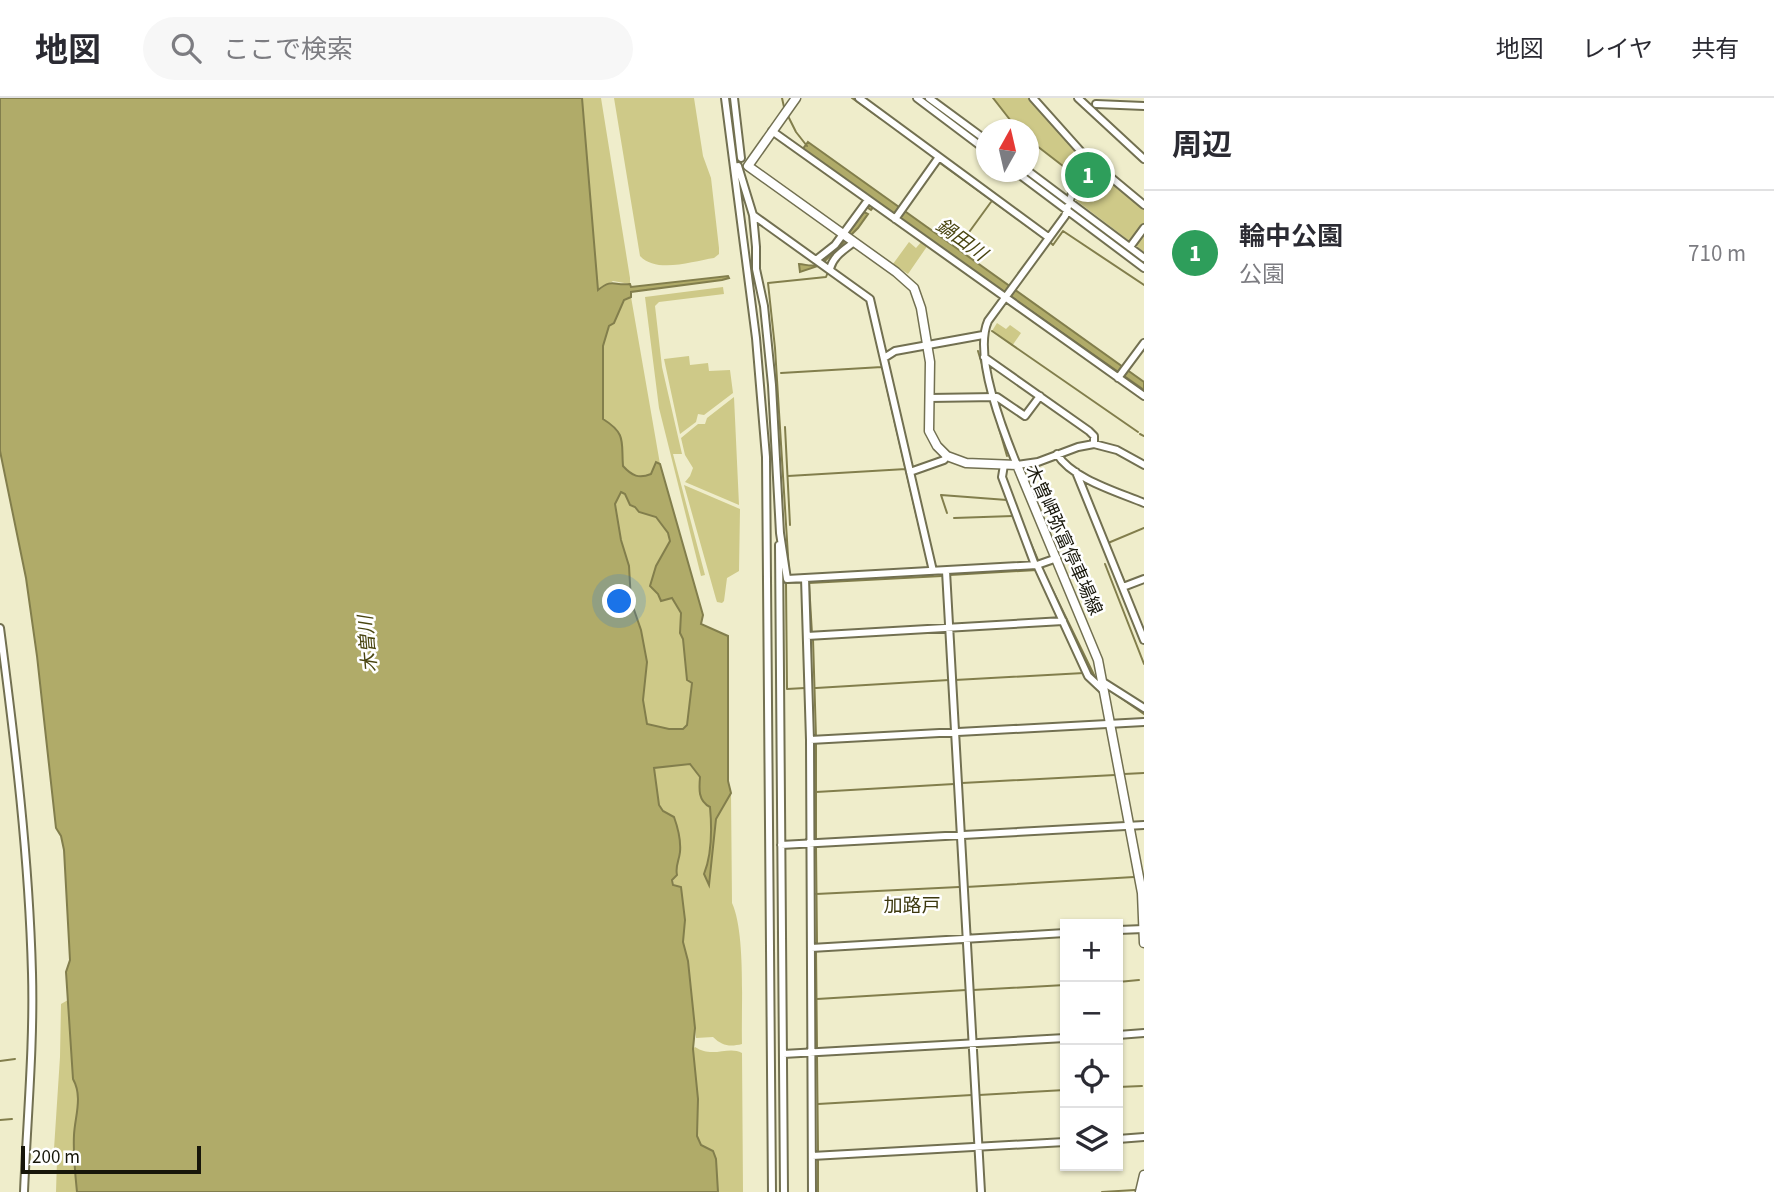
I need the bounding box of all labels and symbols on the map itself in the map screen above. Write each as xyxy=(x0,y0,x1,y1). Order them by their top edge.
north arrow xyxy=(976,119,1039,182)
pin: 1 xyxy=(1065,149,1111,201)
water label: 鍋田川 xyxy=(930,213,994,269)
street label: 木曽岬弥富停車場線 xyxy=(1019,461,1108,619)
your location xyxy=(602,584,636,618)
water label: 木曽川 xyxy=(352,612,384,673)
district label: 加路戸 xyxy=(883,893,941,920)
scale bar xyxy=(21,1143,201,1175)

